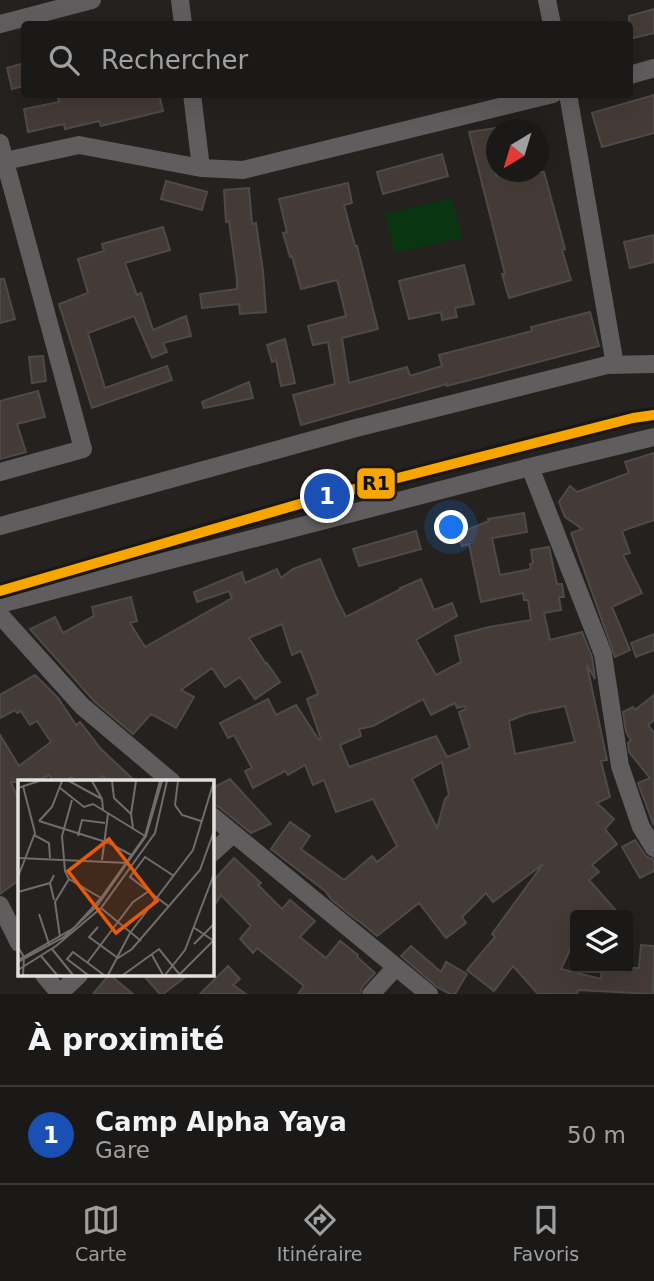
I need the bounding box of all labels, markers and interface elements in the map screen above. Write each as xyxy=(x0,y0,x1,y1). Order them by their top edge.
search box xyxy=(21,21,633,98)
icon: search xyxy=(45,41,83,79)
text: Rechercher xyxy=(101,45,248,75)
north arrow xyxy=(486,119,549,182)
line badge: R1 xyxy=(356,467,396,500)
pin: 1 xyxy=(304,470,350,522)
text: R1 xyxy=(362,472,390,494)
your location xyxy=(434,510,468,544)
inset map xyxy=(18,780,214,976)
map controls xyxy=(570,910,633,973)
button: layers xyxy=(570,910,633,973)
text: À proximité xyxy=(28,1022,224,1057)
text: Camp Alpha Yaya xyxy=(95,1107,347,1137)
text: 1 xyxy=(43,1122,59,1148)
text: 50 m xyxy=(567,1122,626,1148)
text: Gare xyxy=(95,1137,150,1163)
tab: Carte xyxy=(75,1201,127,1265)
tab: Itinéraire xyxy=(277,1201,363,1265)
tab: Favoris xyxy=(512,1201,579,1265)

